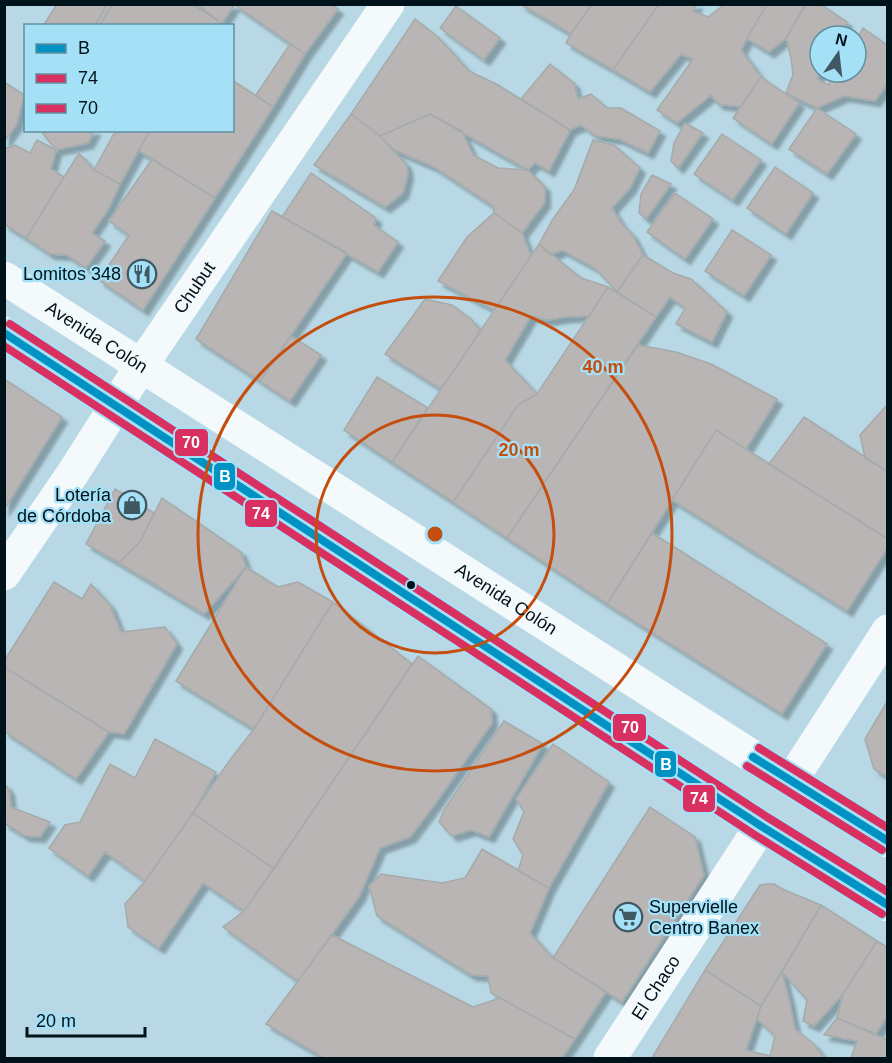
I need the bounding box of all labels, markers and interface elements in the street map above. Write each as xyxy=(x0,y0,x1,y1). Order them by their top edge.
legend xyxy=(24,24,234,132)
north arrow xyxy=(808,24,868,84)
text: N xyxy=(834,30,849,50)
text: B xyxy=(78,38,90,58)
text: 74 xyxy=(78,68,98,88)
text: 70 xyxy=(78,98,98,118)
restaurant icon: Lomitos 348 xyxy=(126,258,158,290)
street label: Chubut xyxy=(170,258,219,317)
place label: Lomitos 348 xyxy=(23,264,121,284)
street label: Avenida Colón xyxy=(42,297,151,377)
text: 40 m xyxy=(582,357,624,377)
line badge: 70 xyxy=(174,428,209,457)
text: 70 xyxy=(182,434,200,451)
text: 20 m xyxy=(498,440,540,460)
line badge: B xyxy=(213,462,236,491)
text: B xyxy=(219,468,231,485)
place label: Lotería de Córdoba xyxy=(17,485,112,526)
shop icon: Lotería de Córdoba xyxy=(116,489,148,521)
line badge: 74 xyxy=(244,499,278,528)
text: 74 xyxy=(252,505,270,522)
centre of rings xyxy=(425,524,445,544)
street label: Avenida Colón xyxy=(452,559,561,639)
unlabelled marker xyxy=(405,579,417,591)
line badge: 70 xyxy=(612,713,647,742)
text: 70 xyxy=(621,719,639,736)
line badge: B xyxy=(654,750,677,778)
text: B xyxy=(660,756,672,773)
line badge: 74 xyxy=(682,784,716,813)
text: 74 xyxy=(690,790,708,807)
place label: Supervielle Centro Banex xyxy=(649,897,759,938)
supermarket icon: Supervielle Centro Banex xyxy=(612,901,644,933)
street label: El Chaco xyxy=(628,952,684,1024)
scale bar xyxy=(27,1000,146,1038)
text: 20 m xyxy=(36,1011,76,1031)

